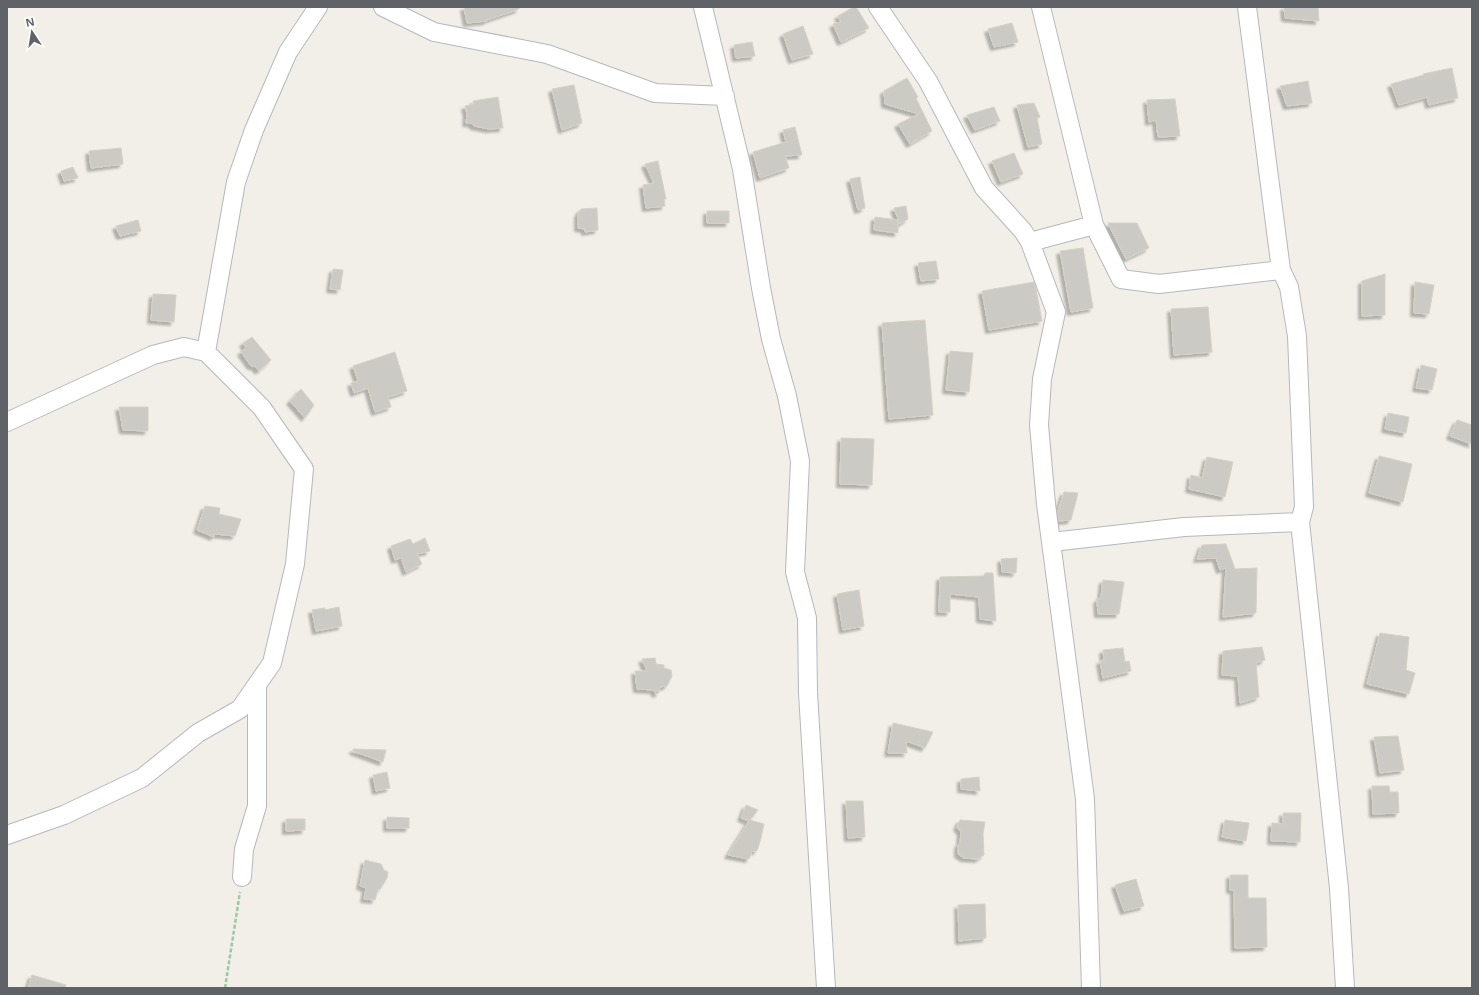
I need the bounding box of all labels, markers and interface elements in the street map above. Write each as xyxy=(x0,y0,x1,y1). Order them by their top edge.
north arrow xyxy=(12,12,52,52)
text: N xyxy=(24,13,36,30)

